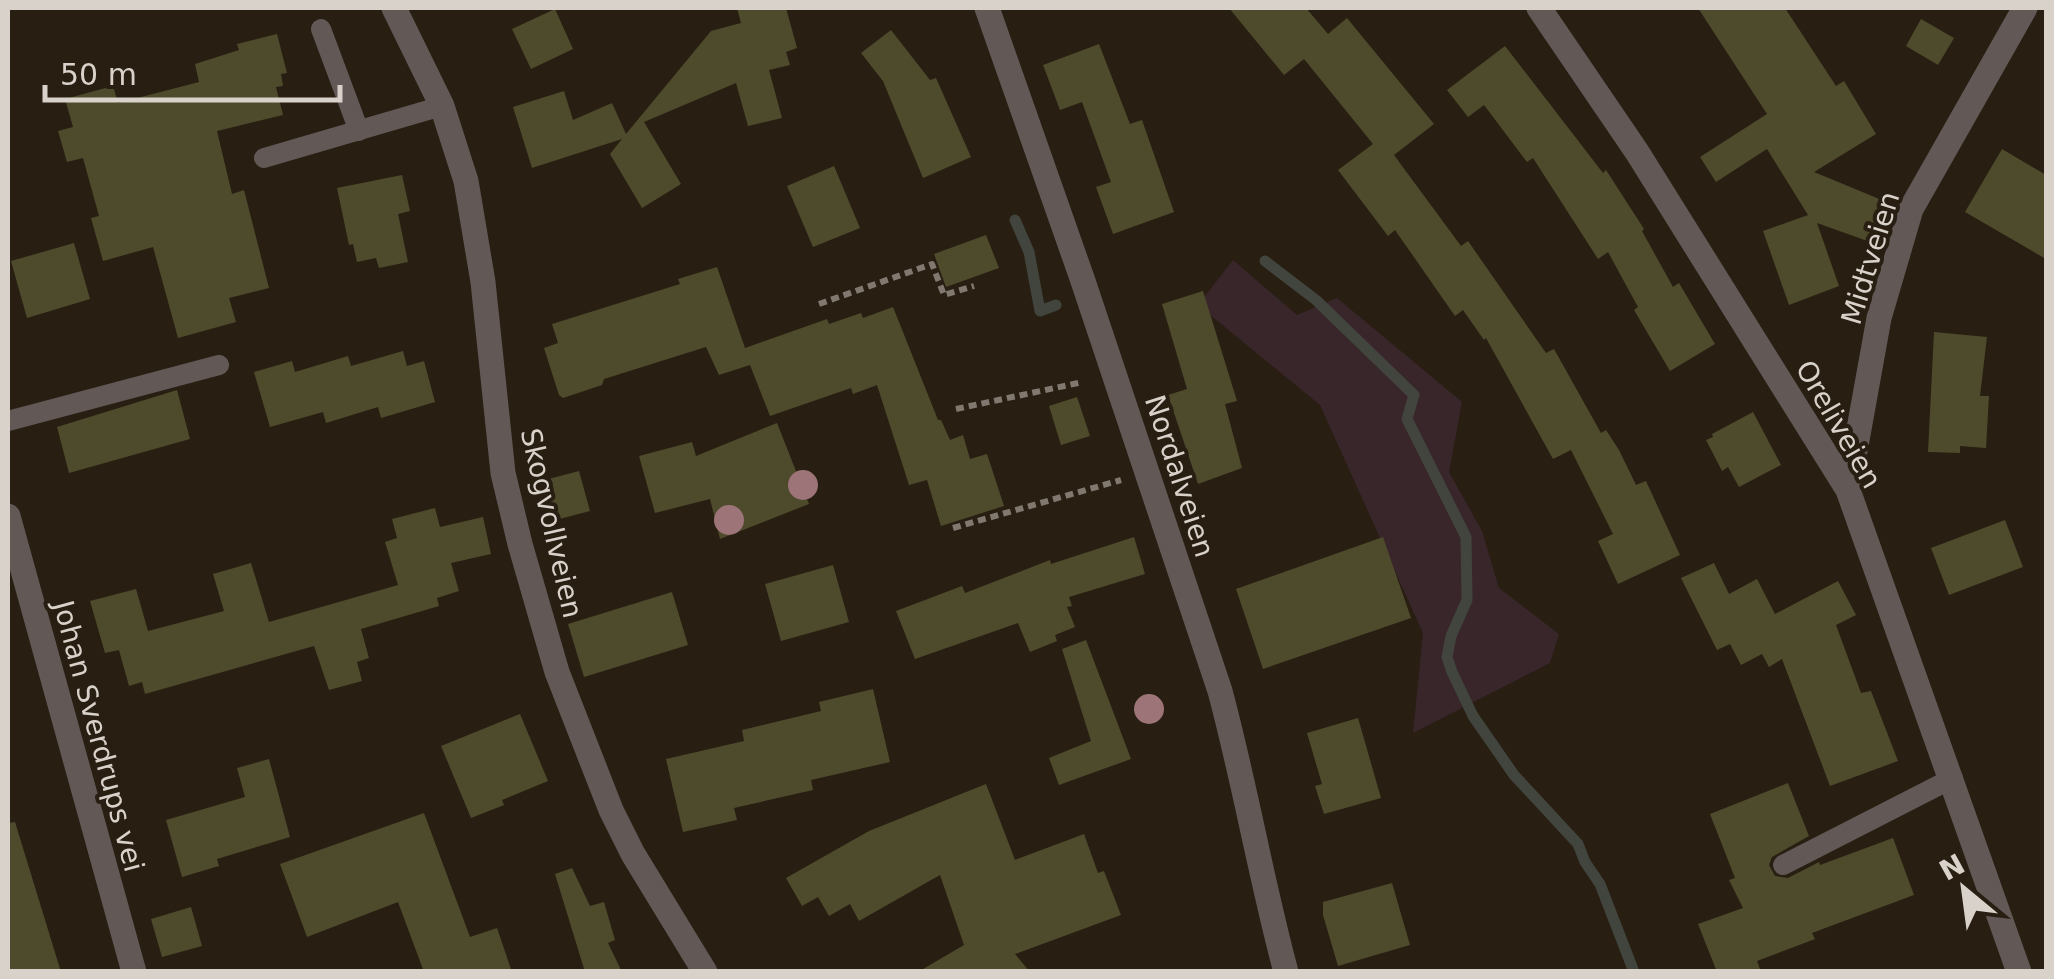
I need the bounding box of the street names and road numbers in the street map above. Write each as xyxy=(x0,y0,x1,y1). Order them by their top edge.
street label: Midtveien xyxy=(1835,188,1906,329)
street label: Oreliveien xyxy=(1789,354,1888,494)
street label: Nordalveien xyxy=(1138,391,1221,561)
street label: Skogvollveien xyxy=(514,425,589,621)
street label: Johan Sverdrups vei xyxy=(46,595,151,875)

